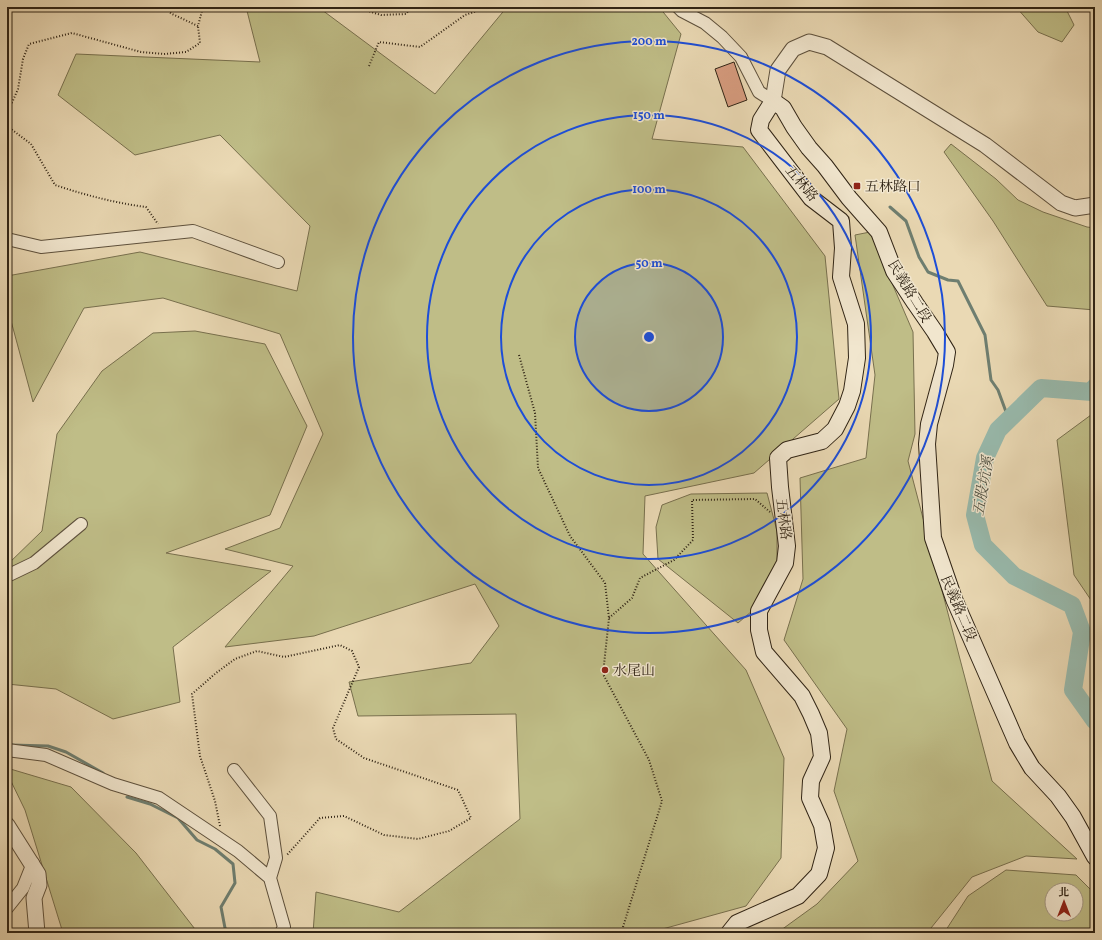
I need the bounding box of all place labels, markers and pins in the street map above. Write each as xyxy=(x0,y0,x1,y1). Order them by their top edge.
place label: 五林路口 xyxy=(865,178,921,197)
marker: 五林路口 xyxy=(852,181,862,191)
centre of rings xyxy=(642,330,656,344)
place label: 水尾山 xyxy=(613,662,655,681)
marker: 水尾山 xyxy=(600,665,610,675)

